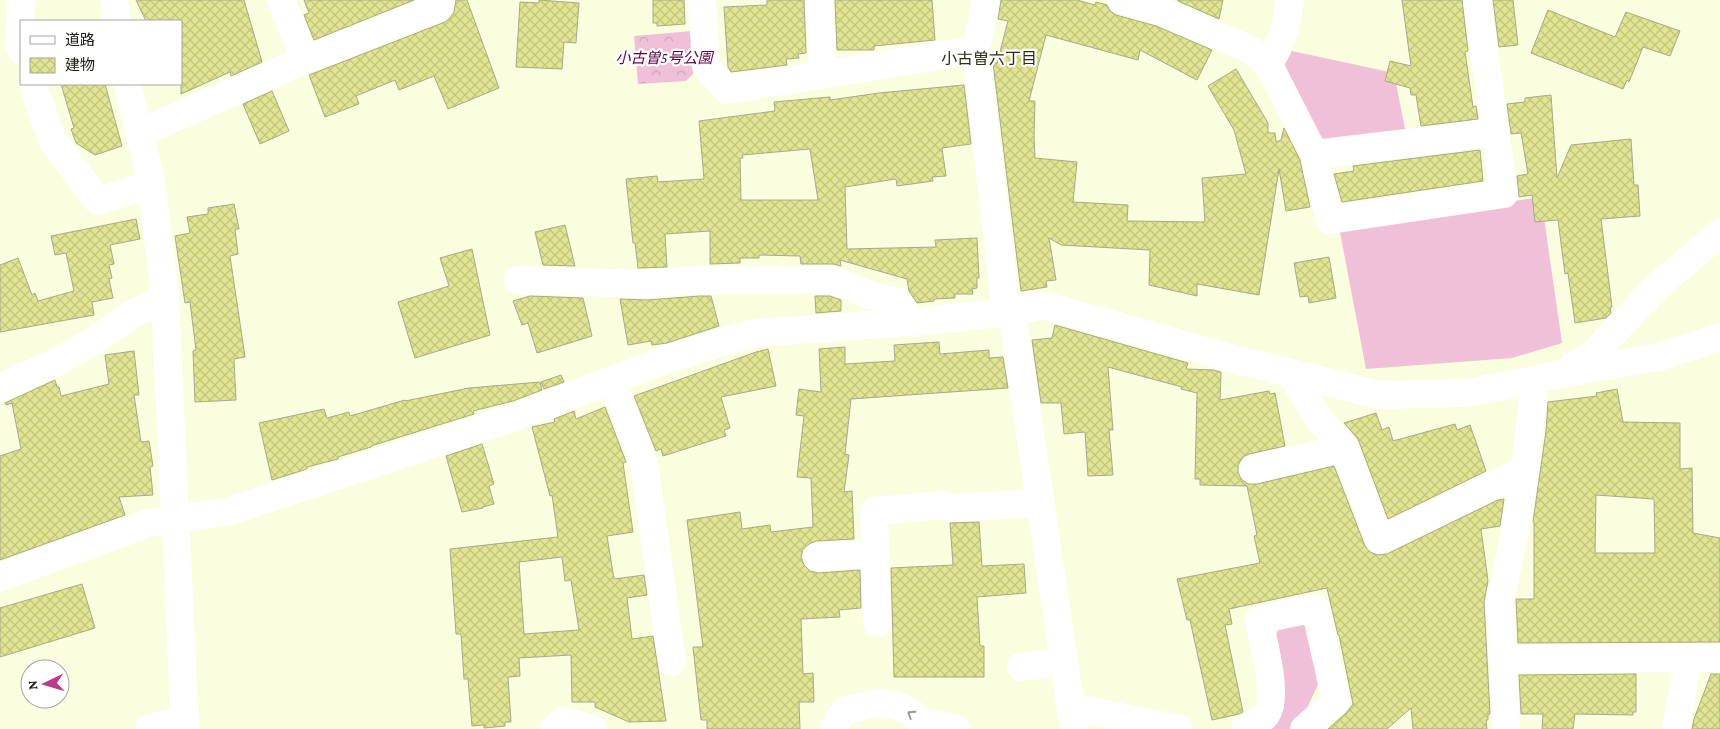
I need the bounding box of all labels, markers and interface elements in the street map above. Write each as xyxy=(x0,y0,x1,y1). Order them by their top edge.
legend xyxy=(20,20,182,85)
text: 道路 xyxy=(65,32,95,48)
park label: 小古曽5号公園 xyxy=(615,50,715,66)
district label: 小古曽六丁目 xyxy=(941,50,1037,67)
text: 建物 xyxy=(65,57,95,73)
north arrow xyxy=(20,659,70,709)
text: N xyxy=(24,679,40,691)
one-way arrow xyxy=(907,710,916,720)

